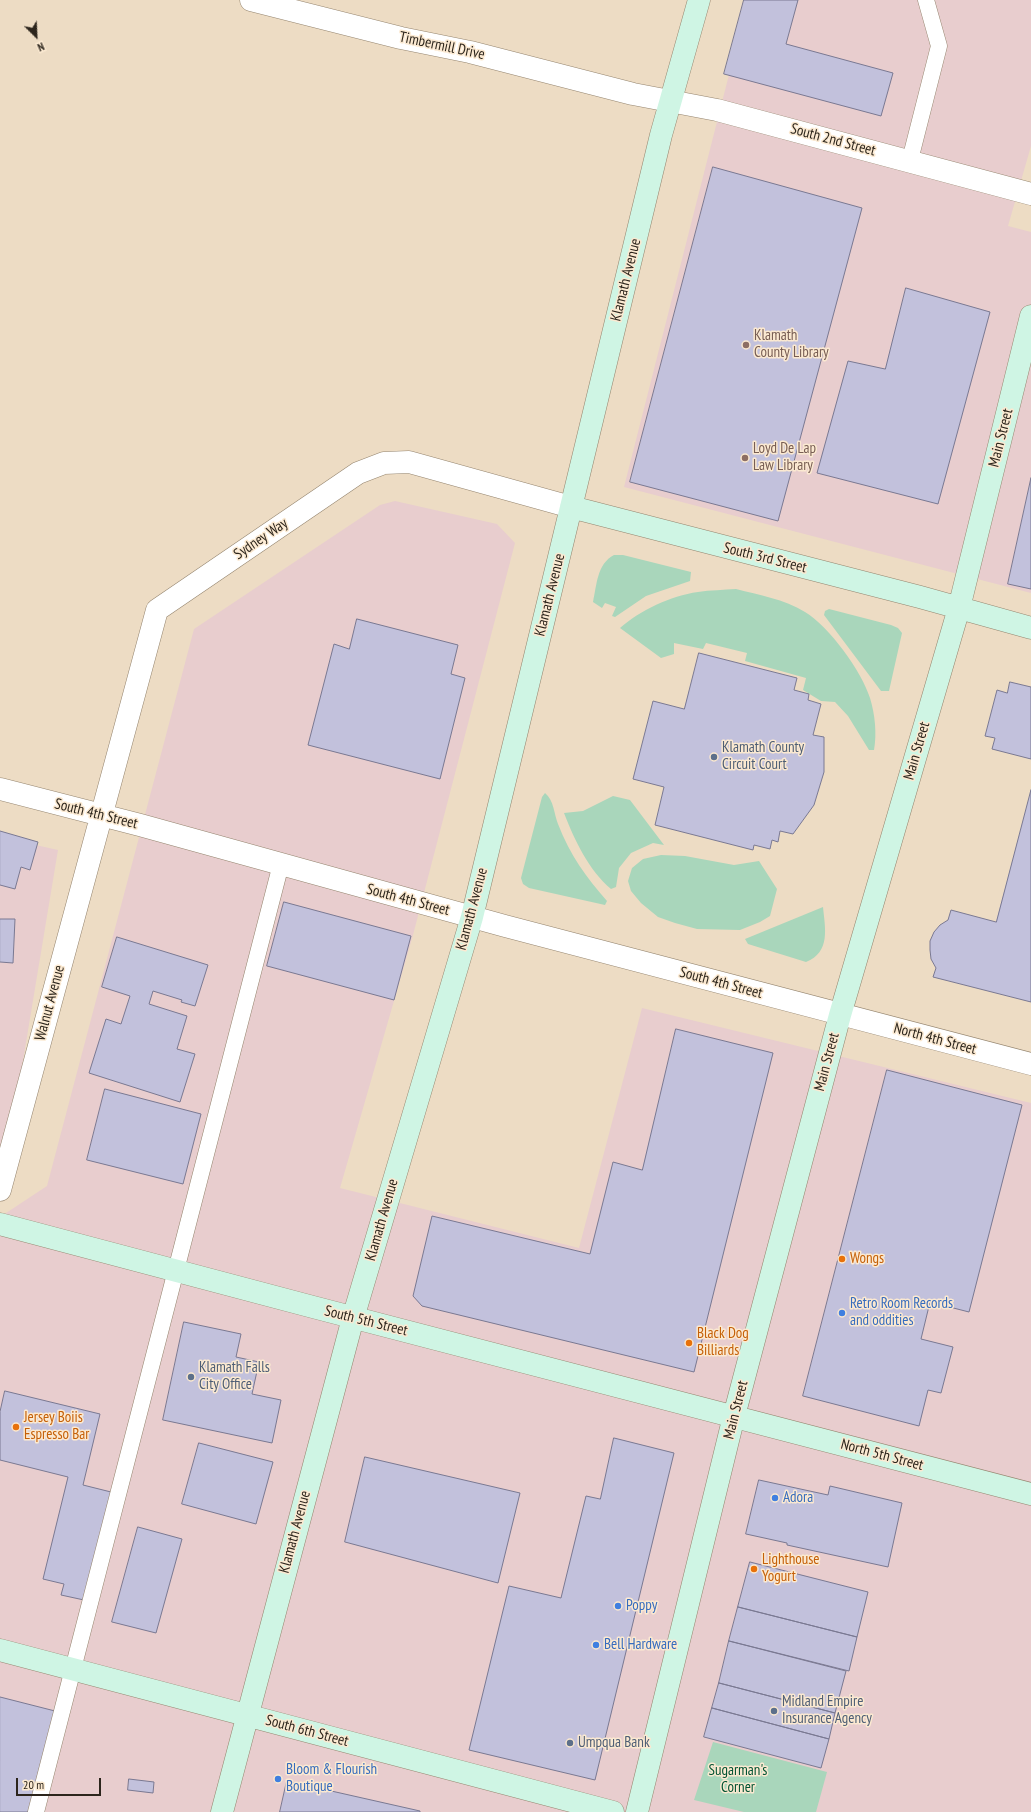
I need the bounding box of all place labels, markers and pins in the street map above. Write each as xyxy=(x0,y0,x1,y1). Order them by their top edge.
place label: Klamath County Library xyxy=(754,327,829,362)
marker: Klamath County Library xyxy=(741,340,751,350)
place label: Loyd De Lap Law Library xyxy=(753,440,816,475)
marker: Loyd De Lap Law Library xyxy=(740,453,750,463)
place label: Klamath County Circuit Court xyxy=(722,739,804,774)
marker: Klamath County Circuit Court xyxy=(709,752,719,762)
place label: Wongs xyxy=(850,1250,884,1268)
marker: Wongs xyxy=(837,1254,847,1264)
place label: Retro Room Records and oddities xyxy=(850,1295,953,1330)
marker: Retro Room Records and oddities xyxy=(837,1308,847,1318)
place label: Black Dog Billiards xyxy=(697,1325,749,1360)
marker: Black Dog Billiards xyxy=(684,1338,694,1348)
place label: Klamath Falls City Office xyxy=(199,1359,270,1394)
marker: Klamath Falls City Office xyxy=(186,1372,196,1382)
place label: Jersey Boiis Espresso Bar xyxy=(24,1409,89,1444)
marker: Jersey Boiis Espresso Bar xyxy=(11,1422,21,1432)
place label: Adora xyxy=(783,1489,813,1507)
marker: Adora xyxy=(770,1493,780,1503)
place label: Lighthouse Yogurt xyxy=(762,1551,820,1586)
marker: Lighthouse Yogurt xyxy=(749,1564,759,1574)
place label: Poppy xyxy=(626,1597,657,1615)
marker: Poppy xyxy=(613,1601,623,1611)
place label: Bell Hardware xyxy=(604,1636,677,1654)
marker: Bell Hardware xyxy=(591,1640,601,1650)
place label: Midland Empire Insurance Agency xyxy=(782,1693,872,1728)
marker: Midland Empire Insurance Agency xyxy=(769,1706,779,1716)
place label: Umpqua Bank xyxy=(578,1734,650,1752)
marker: Umpqua Bank xyxy=(565,1738,575,1748)
place label: Bloom & Flourish Boutique xyxy=(286,1761,377,1796)
marker: Bloom & Flourish Boutique xyxy=(273,1774,283,1784)

